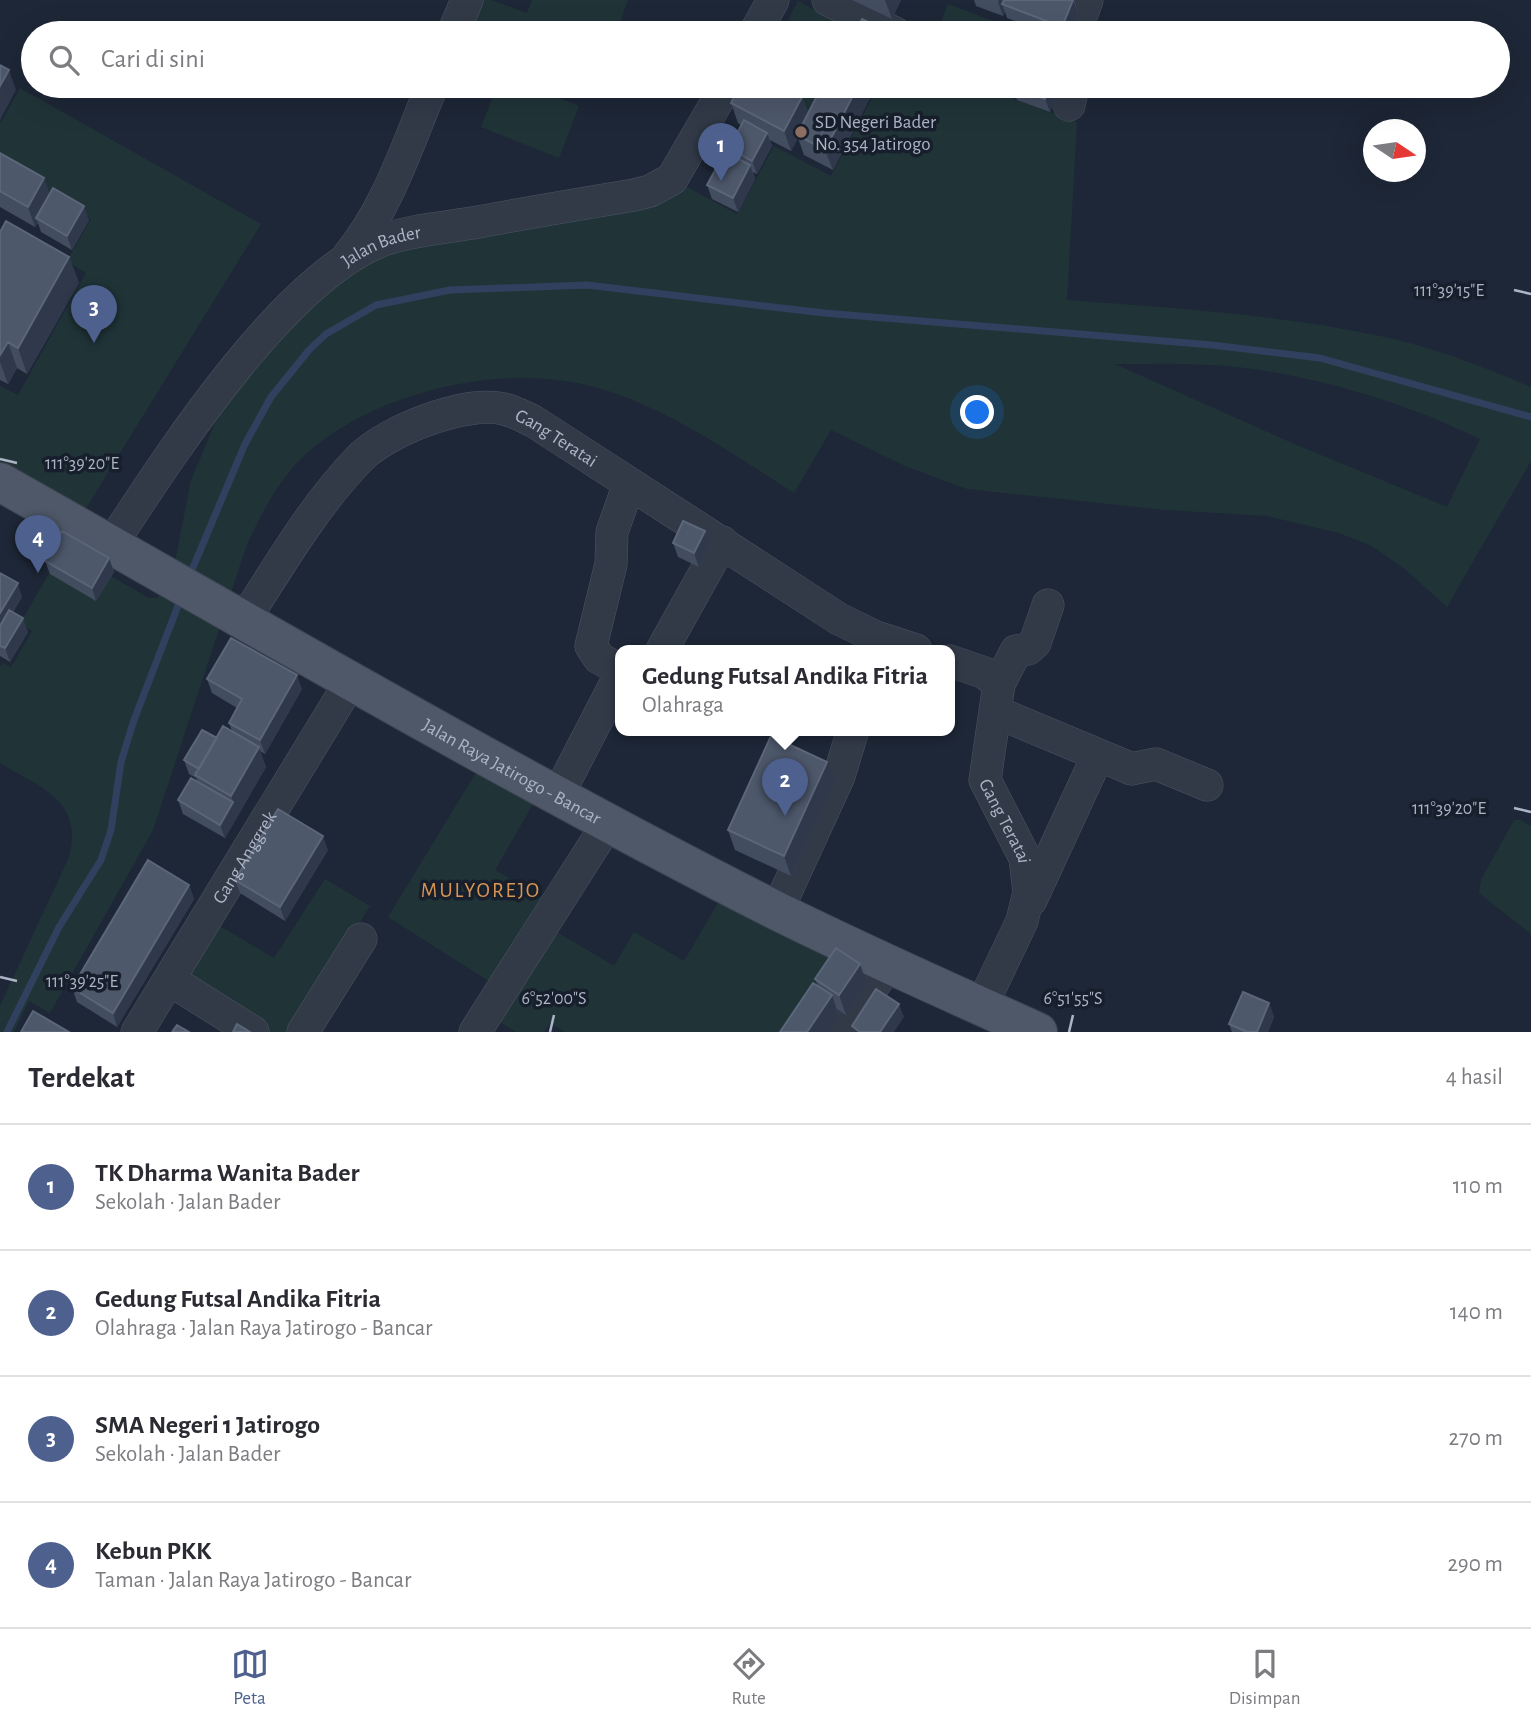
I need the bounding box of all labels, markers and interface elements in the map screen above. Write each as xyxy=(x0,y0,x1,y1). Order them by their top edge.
search box xyxy=(21,21,1510,98)
icon: search xyxy=(45,41,83,79)
text: Cari di sini xyxy=(101,46,205,72)
place label: SD Negeri Bader No. 354 Jatirogo xyxy=(815,113,936,154)
north arrow xyxy=(1363,119,1426,182)
pin: 1 xyxy=(698,123,744,181)
marker: SD Negeri Bader No. 354 Jatirogo xyxy=(793,124,809,140)
street label: Jalan Bader xyxy=(338,223,422,271)
text: 111°39'15"E xyxy=(1414,282,1484,300)
pin: 3 xyxy=(71,285,117,343)
your location xyxy=(960,395,994,429)
street label: Gang Teratai xyxy=(512,406,600,471)
text: 111°39'20"E xyxy=(45,455,119,473)
pin: 4 xyxy=(15,515,61,573)
popup xyxy=(615,645,955,736)
text: Gedung Futsal Andika Fitria xyxy=(642,663,928,689)
text: Olahraga xyxy=(642,694,724,717)
street label: Jalan Raya Jatirogo - Bancar xyxy=(419,715,604,828)
pin: 2 xyxy=(762,758,808,816)
street label: Gang Teratai xyxy=(975,776,1034,864)
text: 111°39'20"E xyxy=(1412,800,1486,818)
street label: Gang Anggrek xyxy=(210,808,281,907)
district label: MULYOREJO xyxy=(421,880,541,901)
text: 111°39'25"E xyxy=(46,973,118,991)
text: 6°52'00"S xyxy=(522,990,586,1008)
text: 6°51'55"S xyxy=(1043,990,1103,1008)
text: Terdekat xyxy=(28,1063,135,1093)
text: 4 hasil xyxy=(1446,1066,1503,1089)
text: TK Dharma Wanita Bader xyxy=(95,1160,359,1186)
text: 1 xyxy=(47,1175,55,1198)
text: 110 m xyxy=(1453,1175,1503,1198)
text: Sekolah · Jalan Bader xyxy=(95,1191,280,1214)
text: Gedung Futsal Andika Fitria xyxy=(95,1286,381,1312)
text: 2 xyxy=(46,1301,56,1324)
text: 140 m xyxy=(1450,1301,1503,1324)
text: Olahraga · Jalan Raya Jatirogo - Bancar xyxy=(95,1317,433,1340)
text: SMA Negeri 1 Jatirogo xyxy=(95,1412,320,1438)
text: 3 xyxy=(46,1427,56,1450)
text: 270 m xyxy=(1449,1427,1503,1450)
text: Sekolah · Jalan Bader xyxy=(95,1443,280,1466)
text: Kebun PKK xyxy=(95,1538,211,1564)
text: 4 xyxy=(45,1553,57,1576)
text: 290 m xyxy=(1447,1553,1503,1576)
text: Taman · Jalan Raya Jatirogo - Bancar xyxy=(95,1569,411,1592)
tab: Peta xyxy=(231,1645,269,1710)
tab: Rute xyxy=(730,1645,768,1710)
tab: Disimpan xyxy=(1229,1645,1300,1710)

